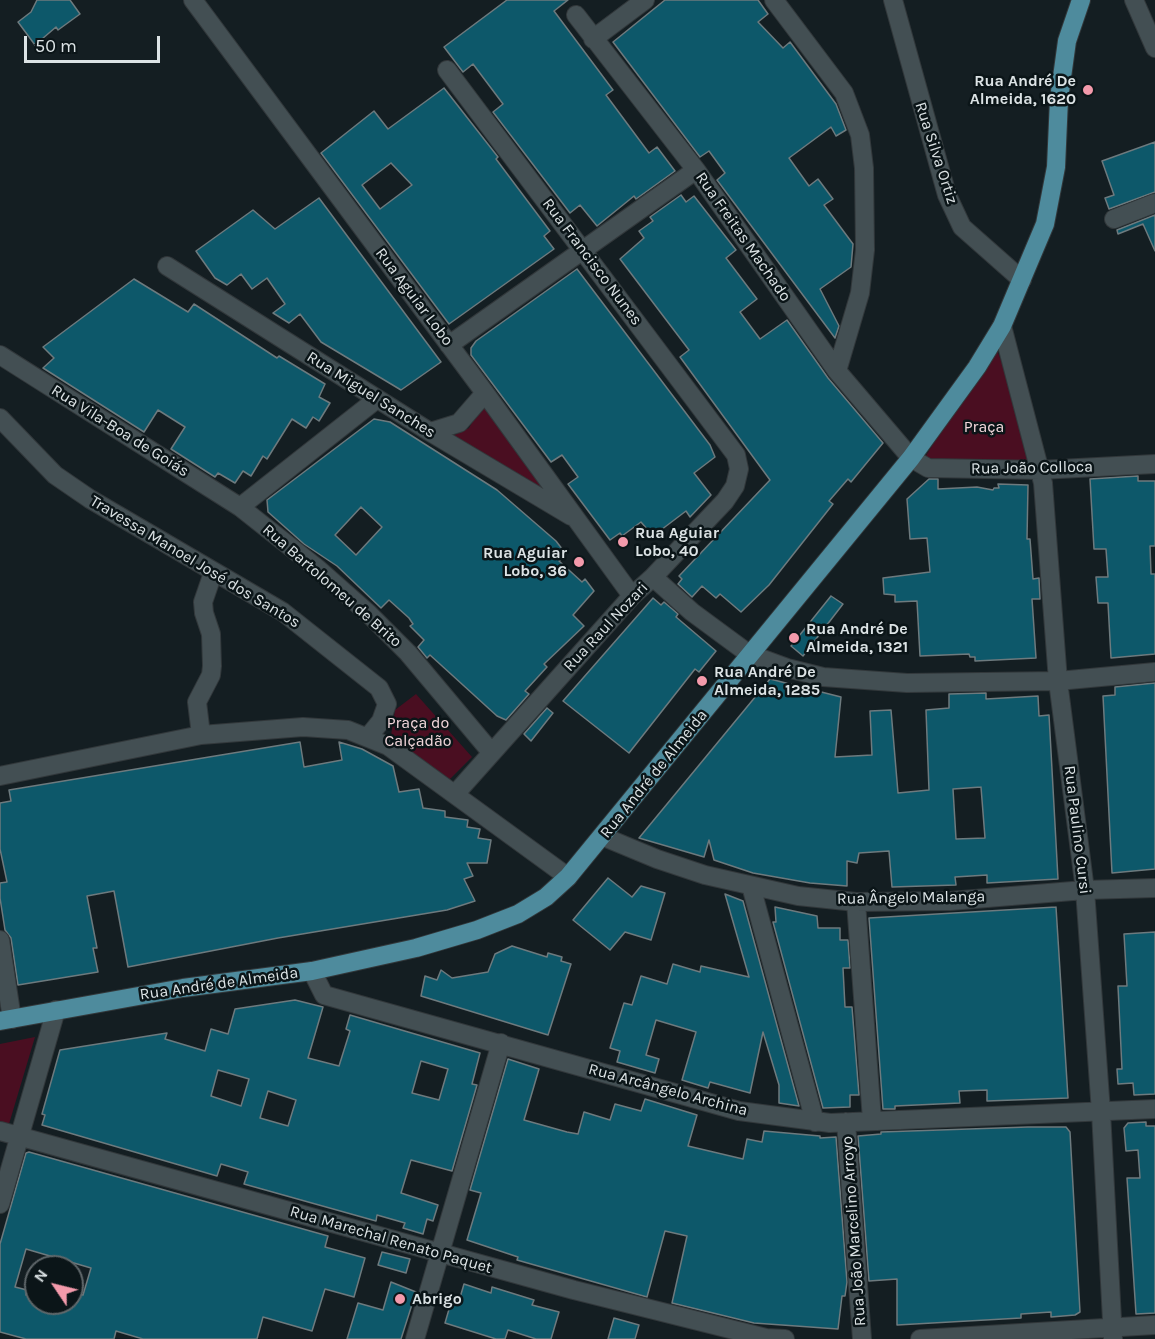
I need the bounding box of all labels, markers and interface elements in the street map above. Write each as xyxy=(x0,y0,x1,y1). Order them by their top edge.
scale bar xyxy=(27,24,164,62)
text: 50 m xyxy=(35,35,77,57)
place label: Rua André De Almeida, 1620 xyxy=(970,71,1076,109)
marker: Rua André De Almeida, 1620 xyxy=(1081,83,1095,97)
street label: Rua Silva Ortiz xyxy=(910,100,962,206)
street label: Rua Freitas Machado xyxy=(691,169,795,305)
street label: Rua Francisco Nunes xyxy=(538,195,646,329)
street label: Rua Aguiar Lobo xyxy=(371,244,457,350)
street label: Rua Miguel Sanches xyxy=(303,348,439,442)
street label: Rua Vila-Boa de Goiás xyxy=(48,381,192,481)
park label: Praça xyxy=(964,417,1004,437)
street label: Rua João Colloca xyxy=(971,457,1093,479)
street label: Travessa Manoel José dos Santos xyxy=(86,492,304,632)
street label: Rua Bartolomeu de Brito xyxy=(259,520,405,652)
place label: Rua Aguiar Lobo, 40 xyxy=(635,523,719,561)
marker: Rua Aguiar Lobo, 40 xyxy=(616,535,630,549)
place label: Rua Aguiar Lobo, 36 xyxy=(483,543,567,581)
marker: Rua Aguiar Lobo, 36 xyxy=(572,555,586,569)
street label: Rua Raul Nozari xyxy=(560,578,652,676)
place label: Rua André De Almeida, 1321 xyxy=(806,619,908,657)
marker: Rua André De Almeida, 1321 xyxy=(787,631,801,645)
place label: Rua André De Almeida, 1285 xyxy=(714,662,820,700)
marker: Rua André De Almeida, 1285 xyxy=(695,674,709,688)
street label: Rua André de Almeida xyxy=(596,706,712,842)
park label: Praça do Calçadão xyxy=(384,713,452,751)
street label: Rua Paulino Cursi xyxy=(1060,765,1094,895)
street label: Rua Ângelo Malanga xyxy=(837,887,985,909)
street label: Rua André de Almeida xyxy=(139,963,299,1005)
street label: Rua Arcângelo Archina xyxy=(586,1059,750,1121)
street label: Rua João Marcelino Arroyo xyxy=(838,1135,870,1327)
street label: Rua Marechal Renato Paquet xyxy=(288,1202,494,1278)
north arrow xyxy=(24,1255,84,1315)
text: N xyxy=(29,1265,52,1286)
place label: Abrigo xyxy=(412,1289,462,1309)
marker: Abrigo xyxy=(393,1292,407,1306)

